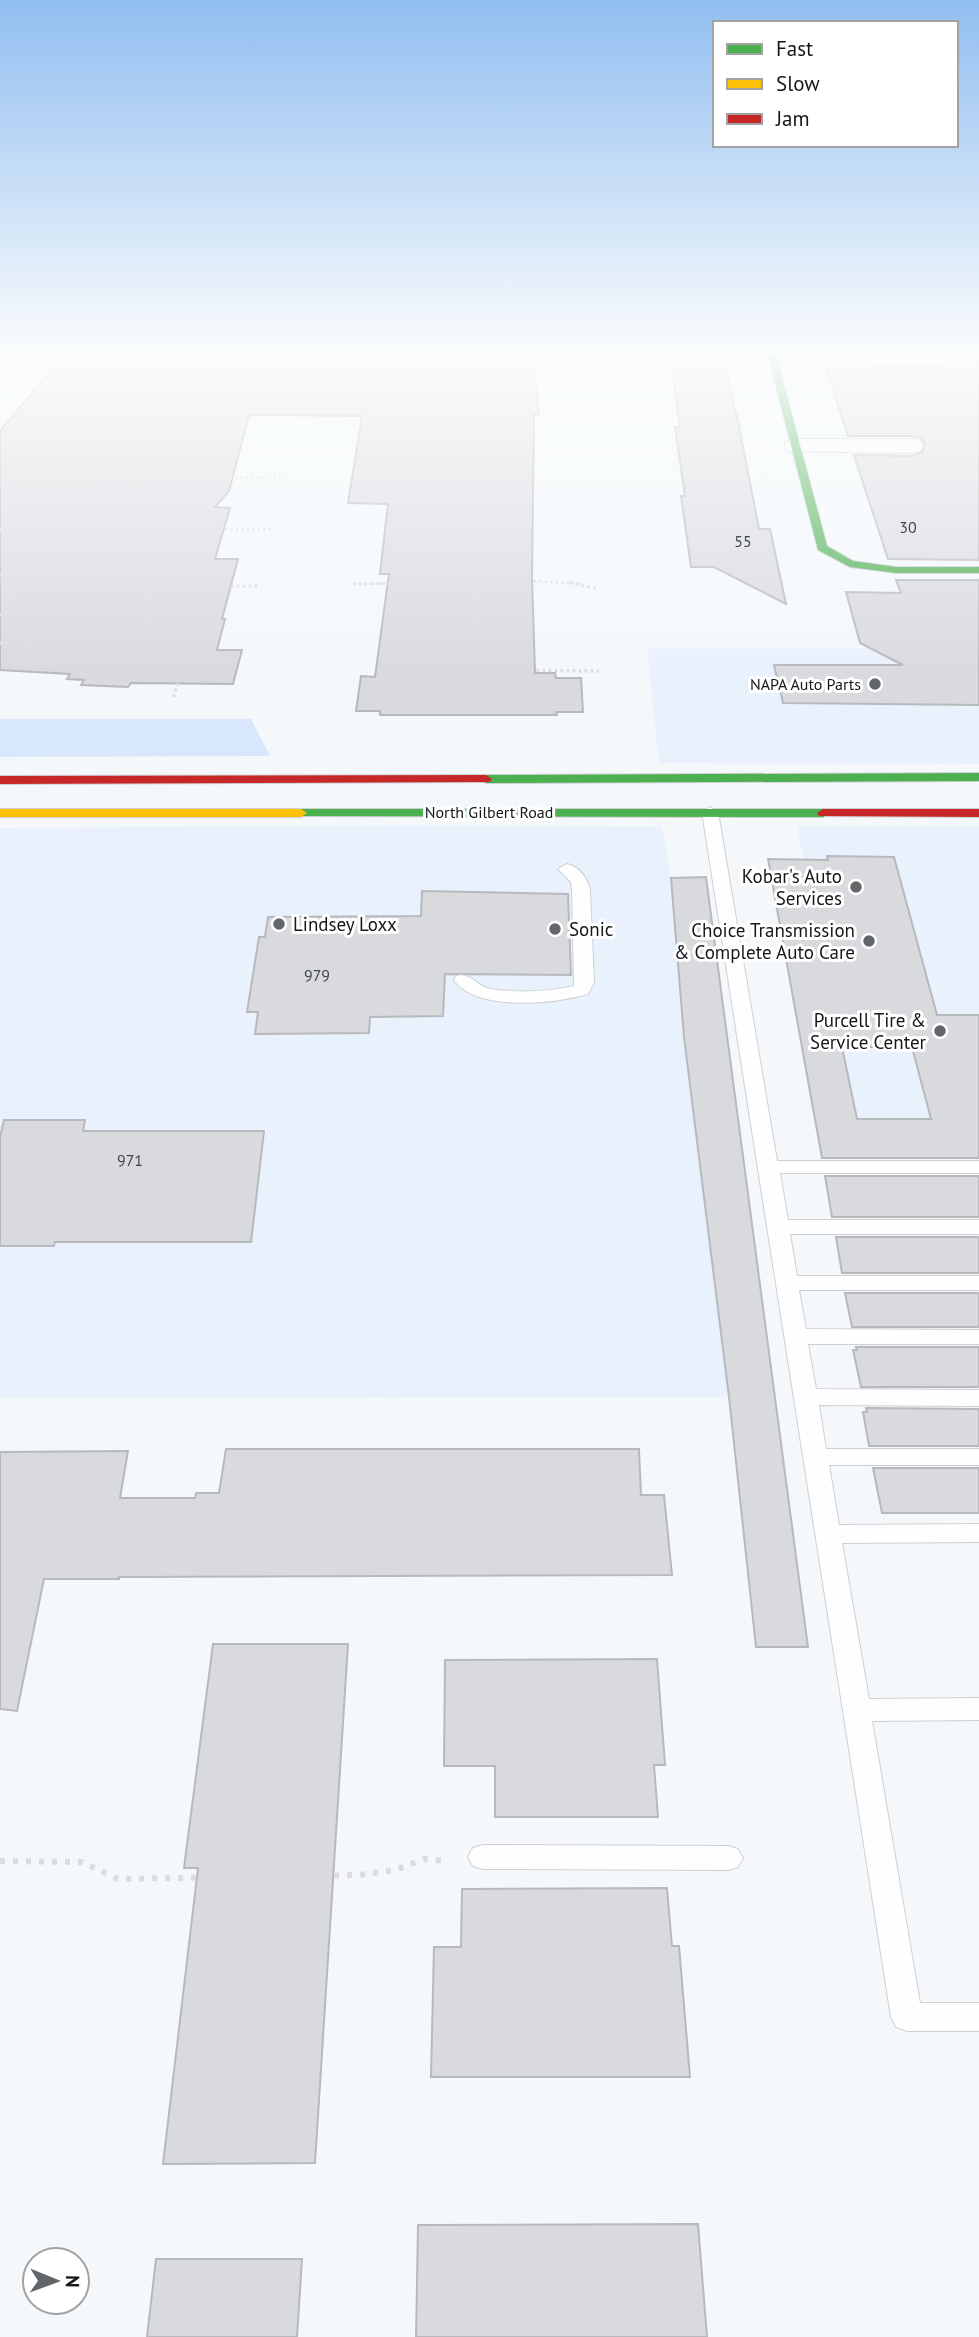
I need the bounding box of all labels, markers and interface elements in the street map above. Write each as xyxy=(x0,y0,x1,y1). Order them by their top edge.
legend xyxy=(713,21,958,147)
text: Fast xyxy=(776,35,813,62)
text: Slow xyxy=(776,70,820,97)
text: Jam xyxy=(775,105,810,132)
house number: 30 xyxy=(899,517,917,537)
house number: 55 xyxy=(734,531,752,551)
place label: NAPA Auto Parts xyxy=(750,674,861,694)
marker: NAPA Auto Parts xyxy=(867,676,883,692)
street label: North Gilbert Road xyxy=(425,802,553,822)
place label: Kobar's Auto Services xyxy=(742,864,842,910)
marker: Kobar's Auto Services xyxy=(848,879,864,895)
place label: Lindsey Loxx xyxy=(293,912,397,936)
marker: Lindsey Loxx xyxy=(271,916,287,932)
place label: Sonic xyxy=(569,917,613,941)
place label: Choice Transmission & Complete Auto Care xyxy=(674,918,855,964)
marker: Sonic xyxy=(547,921,563,937)
marker: Choice Transmission & Complete Auto Care xyxy=(861,933,877,949)
house number: 979 xyxy=(304,965,330,985)
place label: Purcell Tire & Service Center xyxy=(810,1008,927,1054)
marker: Purcell Tire & Service Center xyxy=(932,1023,948,1039)
house number: 971 xyxy=(117,1150,143,1170)
north arrow xyxy=(21,2246,91,2316)
text: N xyxy=(61,2275,85,2288)

